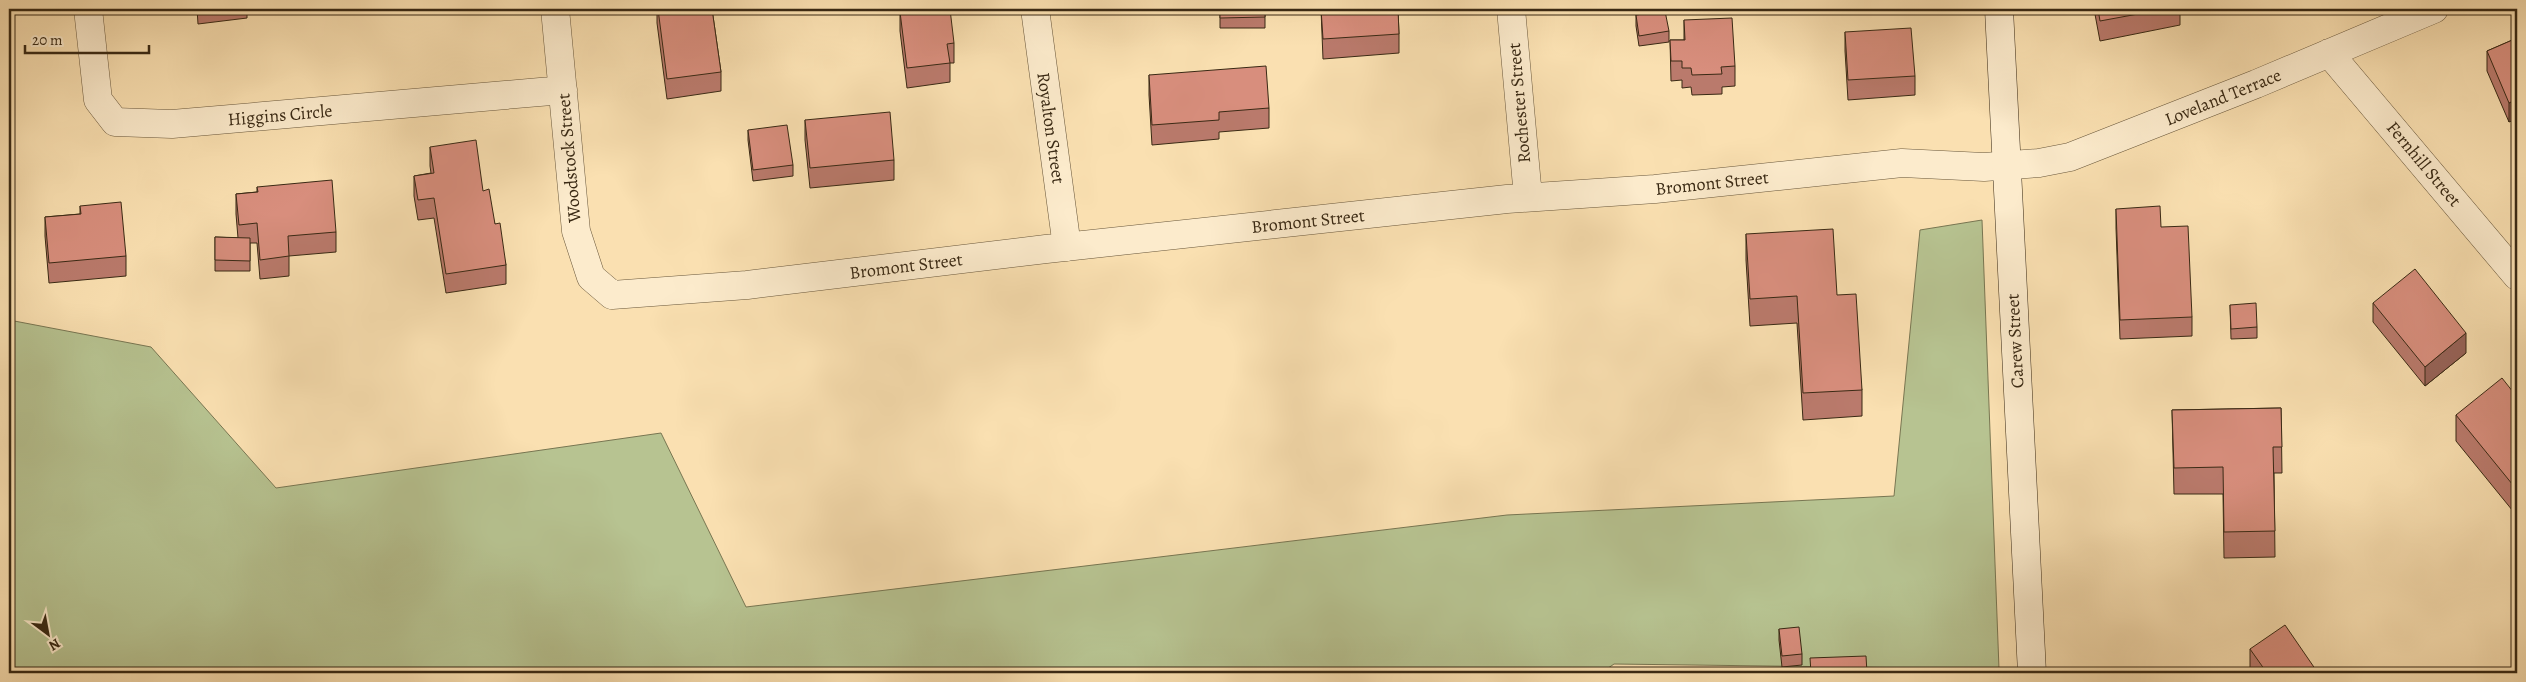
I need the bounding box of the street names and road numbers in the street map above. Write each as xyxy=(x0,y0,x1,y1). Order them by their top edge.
street label: Rochester Street xyxy=(1502,42,1536,164)
street label: Loveland Terrace xyxy=(2161,63,2285,131)
street label: Royalton Street xyxy=(1031,71,1071,185)
street label: Woodstock Street xyxy=(551,92,587,225)
street label: Higgins Circle xyxy=(227,98,333,132)
street label: Fernhill Street xyxy=(2381,116,2467,212)
street label: Bromont Street xyxy=(1654,165,1770,201)
street label: Bromont Street xyxy=(1250,203,1366,239)
street label: Bromont Street xyxy=(848,247,964,285)
street label: Carew Street xyxy=(2001,293,2029,389)

